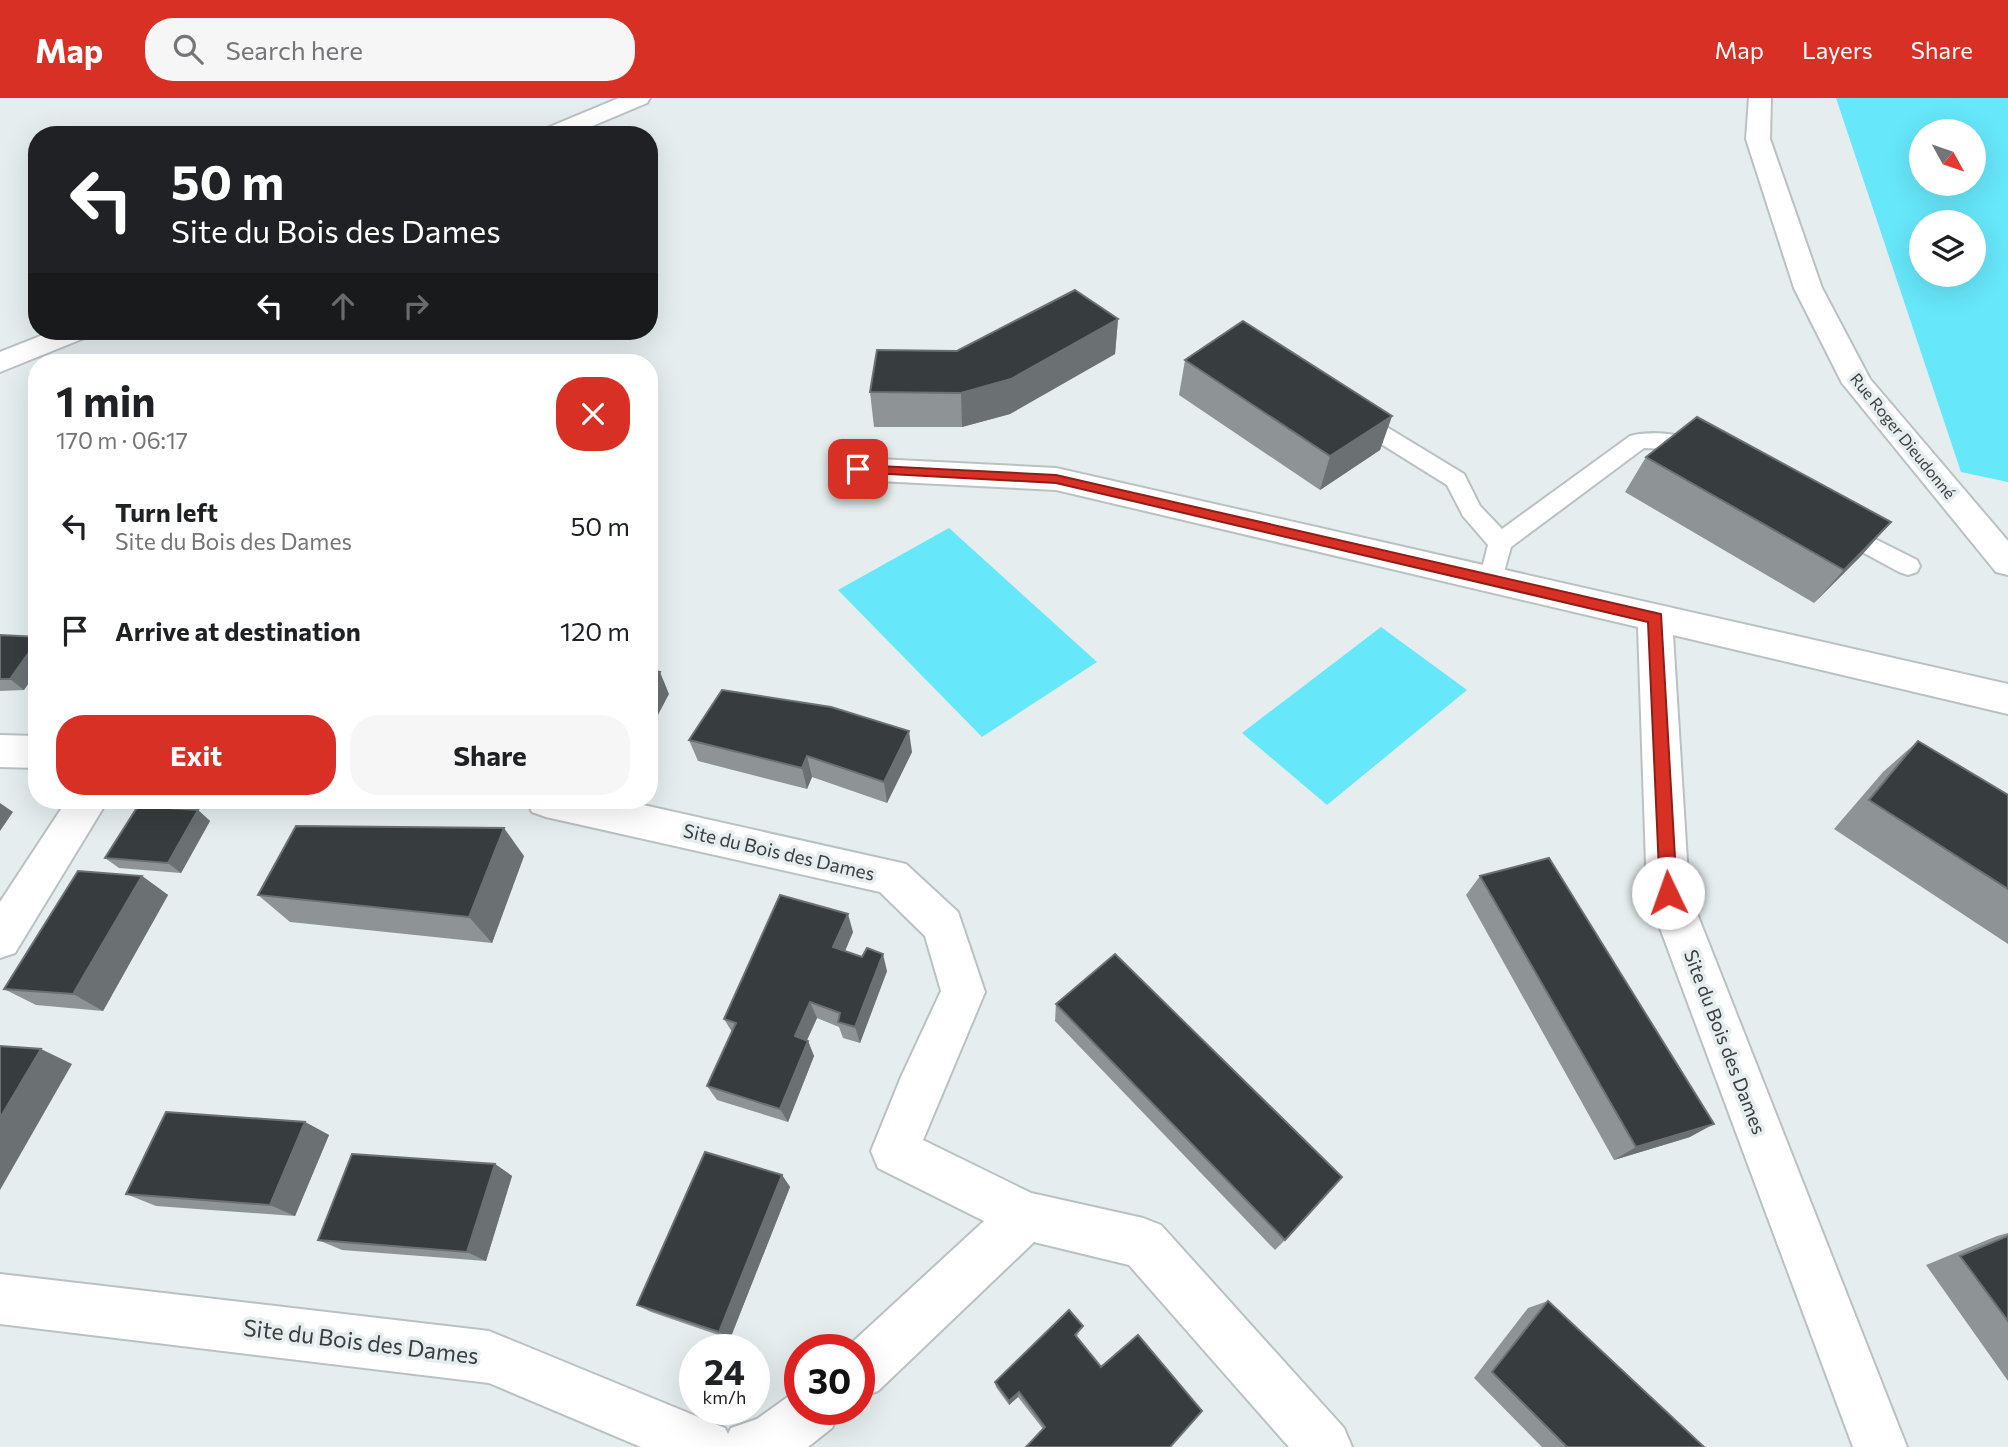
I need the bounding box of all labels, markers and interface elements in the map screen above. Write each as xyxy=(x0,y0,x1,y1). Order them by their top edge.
search box xyxy=(145,18,635,81)
text: Map xyxy=(35,29,103,70)
icon: search xyxy=(169,30,207,68)
text: Search here xyxy=(225,34,363,65)
text: Map xyxy=(1715,35,1764,64)
text: Layers xyxy=(1802,35,1873,64)
text: Share xyxy=(1911,35,1973,64)
north arrow xyxy=(1909,119,1986,196)
map controls xyxy=(1909,119,1986,287)
text: 50 m xyxy=(171,150,284,210)
icon: left xyxy=(56,154,147,245)
text: Site du Bois des Dames xyxy=(171,210,501,250)
button: layers xyxy=(1909,210,1986,287)
icon: left xyxy=(251,287,289,325)
icon: ahead xyxy=(324,287,362,325)
icon: right xyxy=(397,287,435,325)
street label: Rue Roger Dieudonné xyxy=(1847,369,1960,502)
text: 1 min xyxy=(56,374,156,426)
button: close xyxy=(556,377,630,451)
text: 170 m · 06:17 xyxy=(56,426,188,454)
pin xyxy=(828,439,888,499)
icon: arrive xyxy=(839,450,877,488)
text: Turn left xyxy=(115,496,218,527)
icon: left xyxy=(56,507,94,545)
text: 50 m xyxy=(570,510,630,541)
text: Site du Bois des Dames xyxy=(115,527,352,555)
icon: arrive xyxy=(56,612,94,650)
text: Arrive at destination xyxy=(115,615,361,646)
text: 120 m xyxy=(560,615,630,646)
button: Exit xyxy=(56,715,336,795)
button: Share xyxy=(350,715,630,795)
street label: Site du Bois des Dames xyxy=(681,818,877,885)
position arrow xyxy=(1631,856,1705,930)
street label: Site du Bois des Dames xyxy=(1680,946,1771,1137)
street label: Site du Bois des Dames xyxy=(242,1313,480,1369)
speed limit sign: 30 xyxy=(784,1334,875,1425)
text: 24 xyxy=(704,1349,745,1392)
text: km/h xyxy=(703,1386,746,1408)

